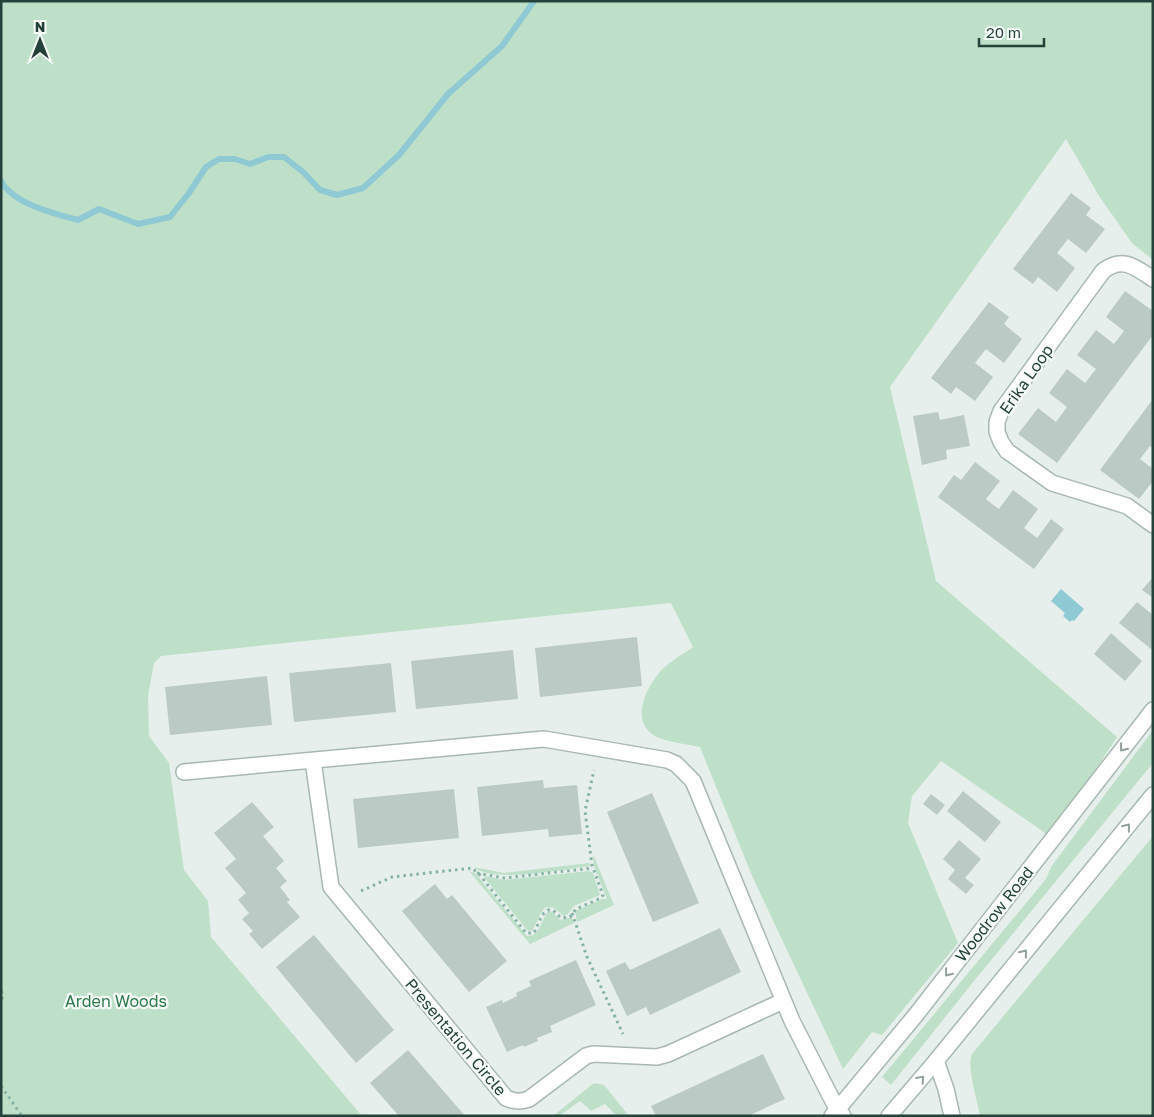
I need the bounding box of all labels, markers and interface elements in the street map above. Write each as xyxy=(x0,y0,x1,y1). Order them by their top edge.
north arrow xyxy=(15,15,65,65)
scale bar xyxy=(979,15,1044,47)
text: N xyxy=(35,18,45,35)
text: 20 m xyxy=(986,23,1021,41)
street label: Erika Loop xyxy=(995,340,1057,418)
one-way arrow xyxy=(1120,742,1128,751)
one-way arrow xyxy=(1121,824,1129,833)
street label: Woodrow Road xyxy=(951,862,1037,966)
one-way arrow xyxy=(1019,950,1027,959)
one-way arrow xyxy=(945,967,954,977)
street label: Presentation Circle xyxy=(401,974,511,1100)
park label: Arden Woods xyxy=(65,991,167,1011)
one-way arrow xyxy=(915,1075,924,1084)

